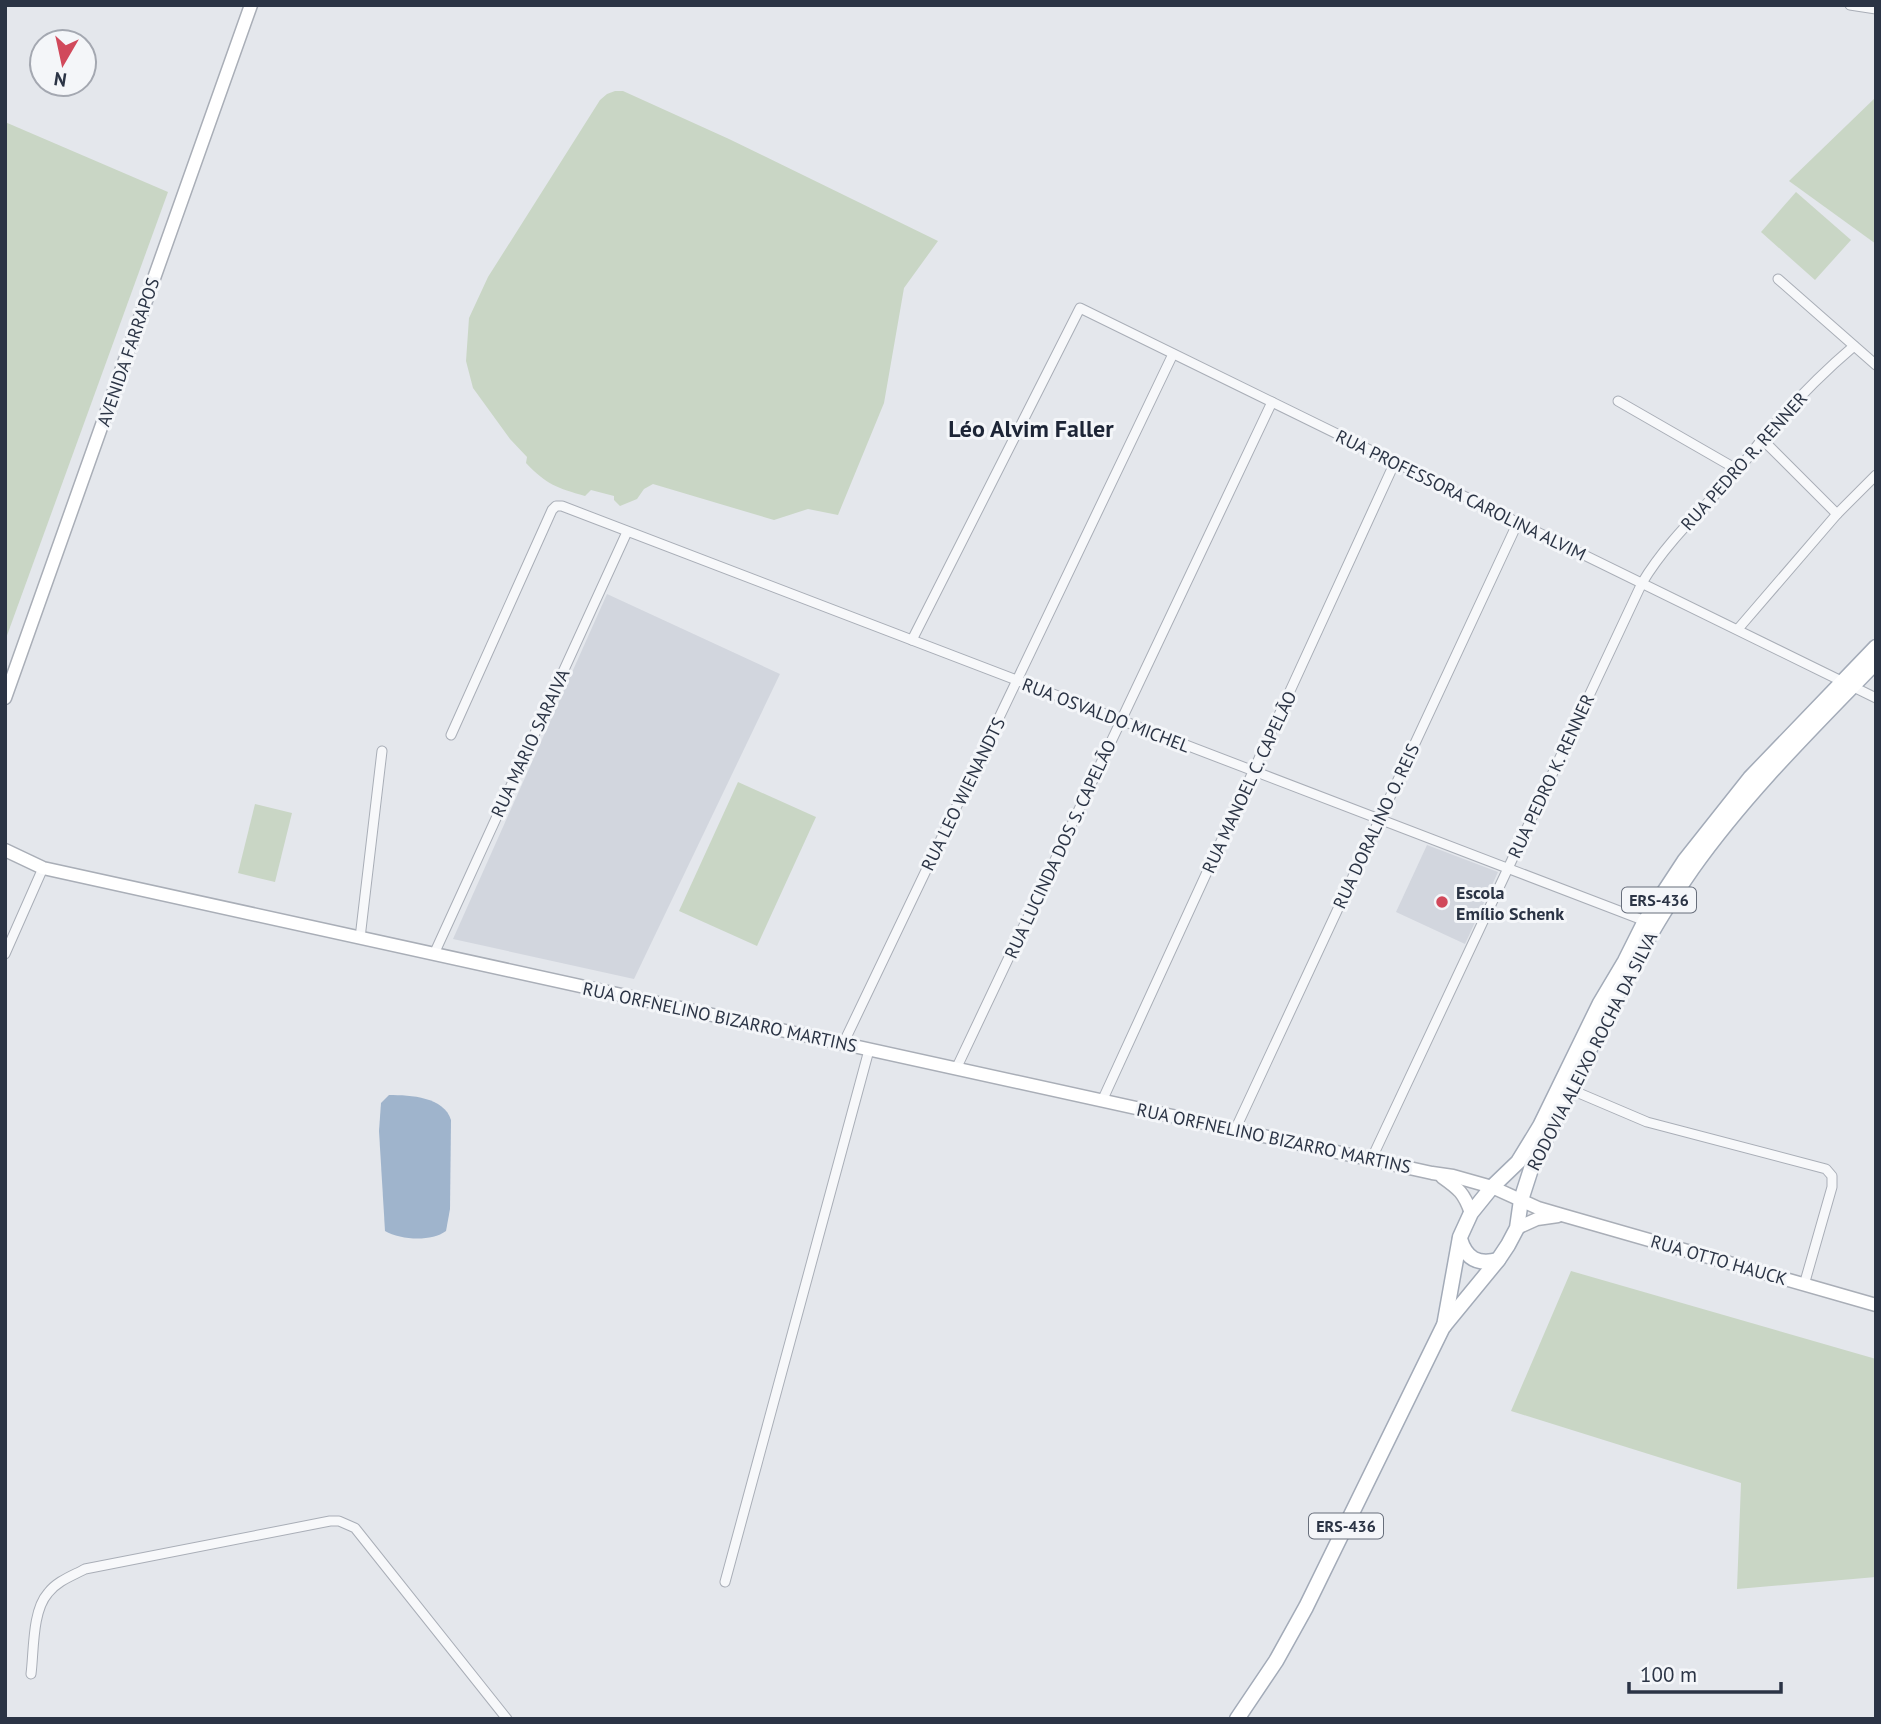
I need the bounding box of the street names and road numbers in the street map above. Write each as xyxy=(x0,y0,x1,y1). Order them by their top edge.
street label: AVENIDA FARRAPOS xyxy=(92,275,164,429)
street label: RUA PEDRO R. RENNER xyxy=(1676,387,1812,535)
street label: RUA PROFESSORA CAROLINA ALVIM xyxy=(1332,424,1590,566)
street label: RUA MARIO SARAIVA xyxy=(486,665,575,821)
street label: RUA OSVALDO MICHEL xyxy=(1019,672,1193,758)
street label: RUA MANOEL C. CAPELÃO xyxy=(1197,687,1301,877)
street label: RUA PEDRO K. RENNER xyxy=(1503,690,1599,862)
street label: RUA LEO WIENANDTS xyxy=(916,714,1010,874)
street label: RUA LUCINDA DOS S. CAPELÃO xyxy=(999,736,1121,962)
street label: RUA DORALINO O. REIS xyxy=(1328,740,1424,912)
road number: ERS-436 xyxy=(1622,888,1696,912)
street label: RODOVIA ALEIXO ROCHA DA SILVA xyxy=(1522,927,1663,1174)
street label: RUA ORFNELINO BIZARRO MARTINS xyxy=(581,977,859,1057)
street label: RUA ORFNELINO BIZARRO MARTINS xyxy=(1135,1098,1413,1178)
street label: RUA OTTO HAUCK xyxy=(1648,1230,1790,1290)
road number: ERS-436 xyxy=(1309,1514,1383,1538)

